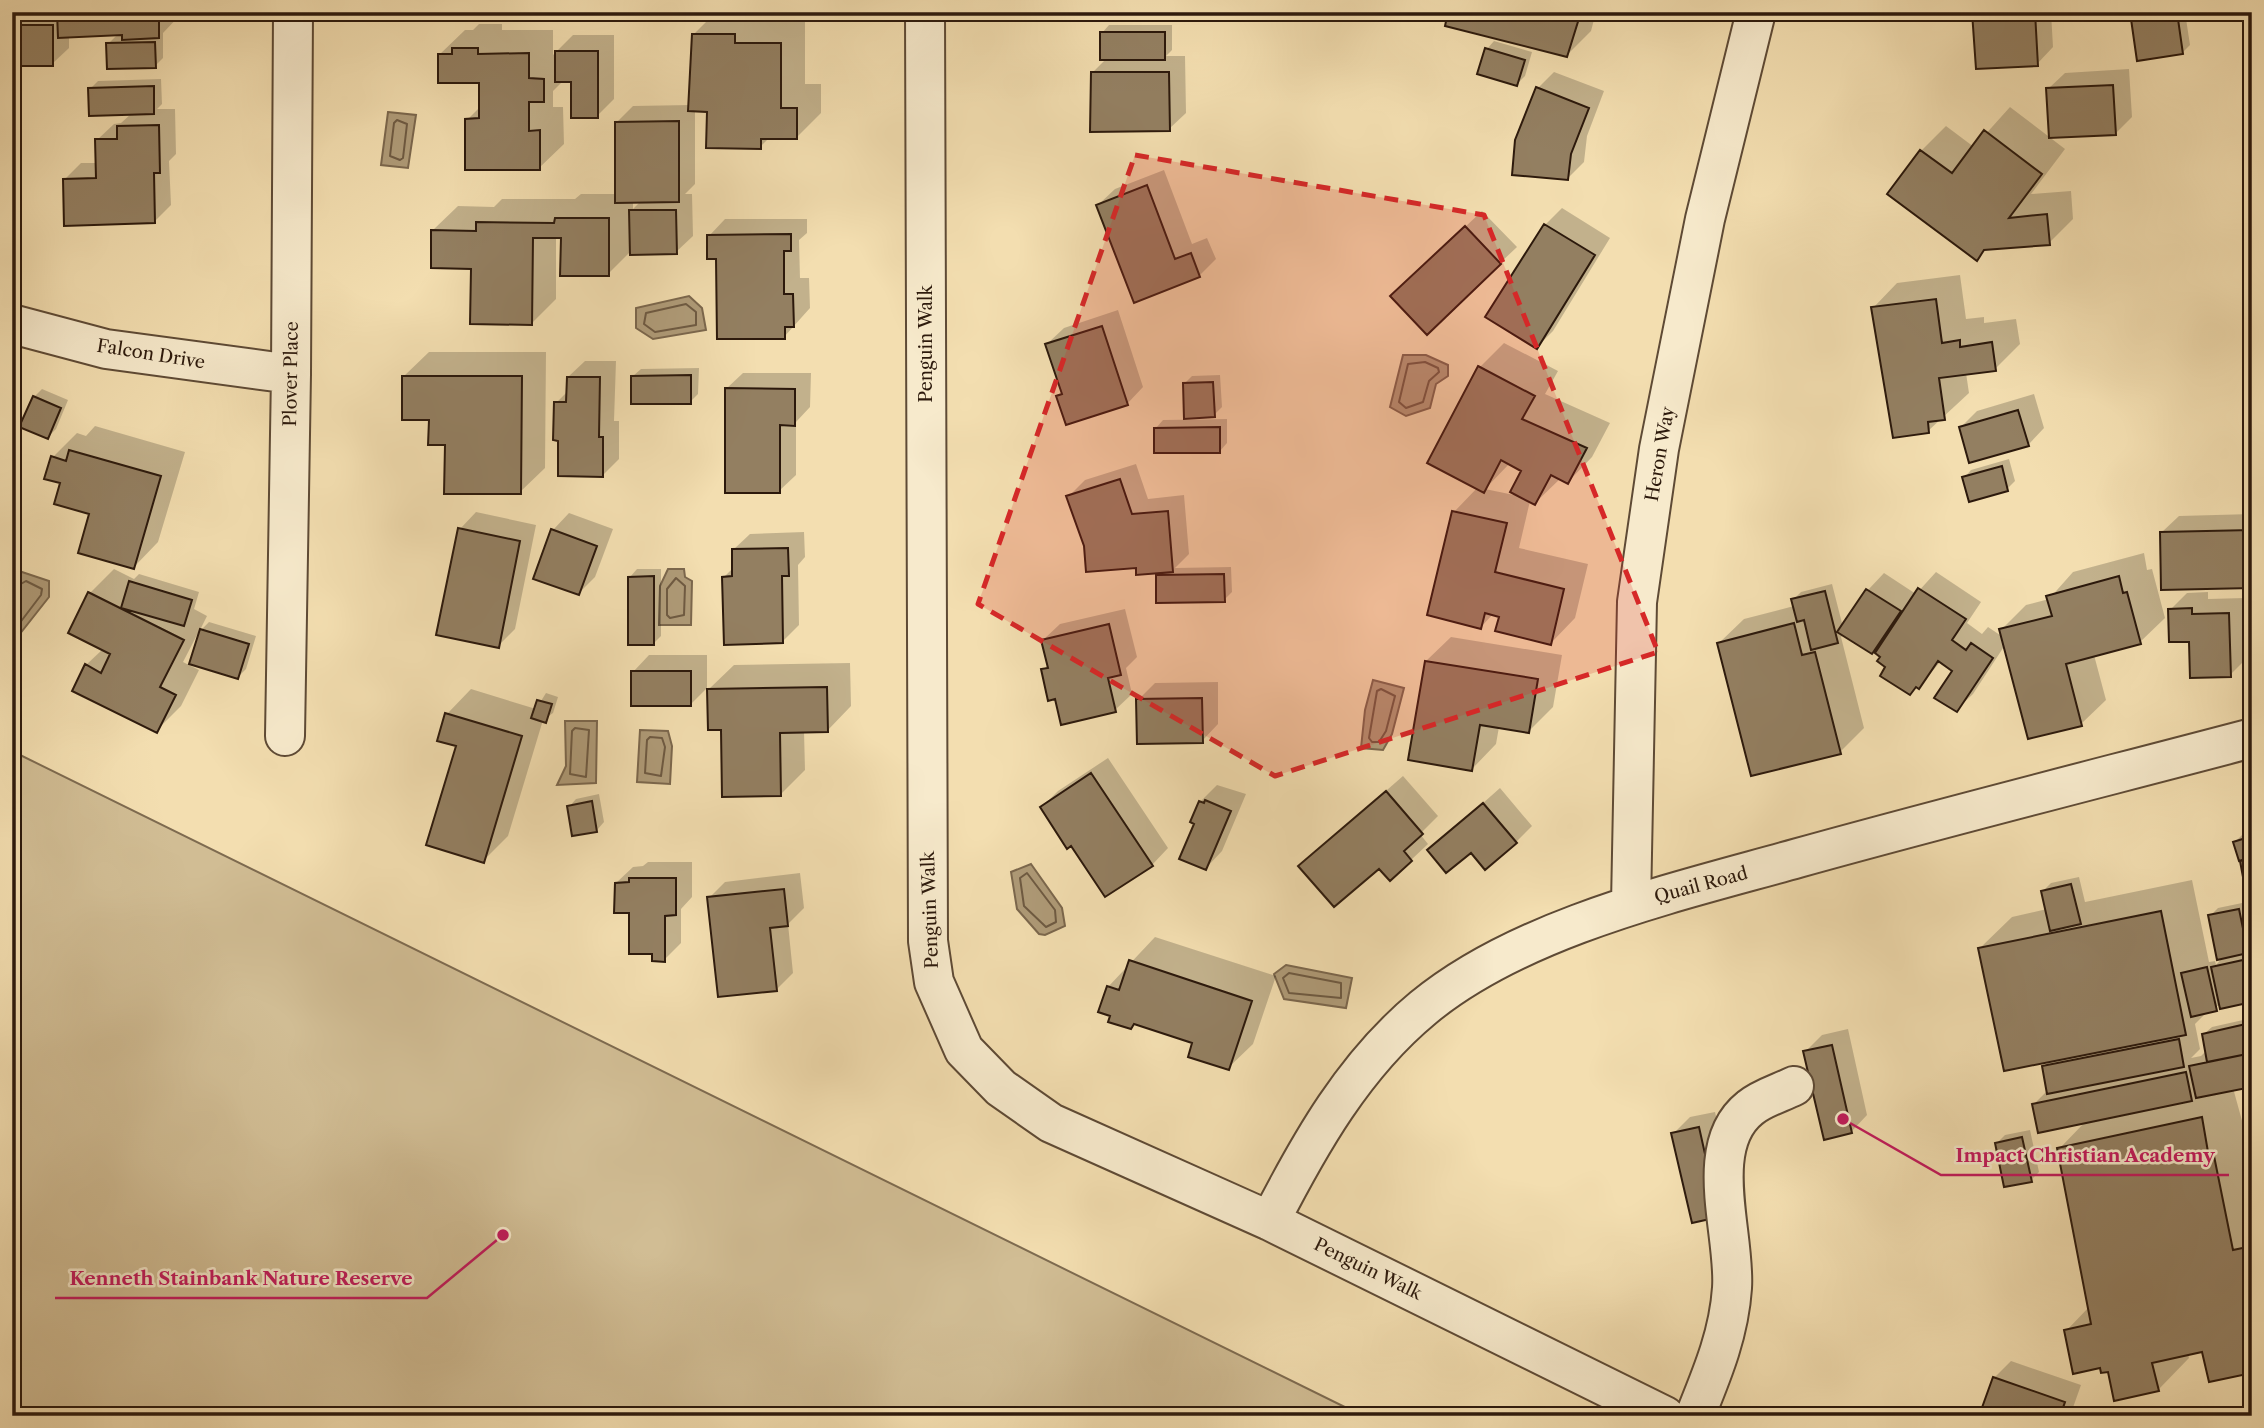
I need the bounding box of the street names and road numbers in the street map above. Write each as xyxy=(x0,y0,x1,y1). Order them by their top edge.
street label: Penguin Walk xyxy=(915,284,937,403)
street label: Plover Place xyxy=(279,321,303,427)
street label: Falcon Drive xyxy=(95,335,207,373)
street label: Heron Way xyxy=(1641,404,1679,503)
street label: Penguin Walk xyxy=(917,849,943,969)
street label: Quail Road xyxy=(1652,862,1750,908)
street label: Penguin Walk xyxy=(1310,1233,1427,1305)

